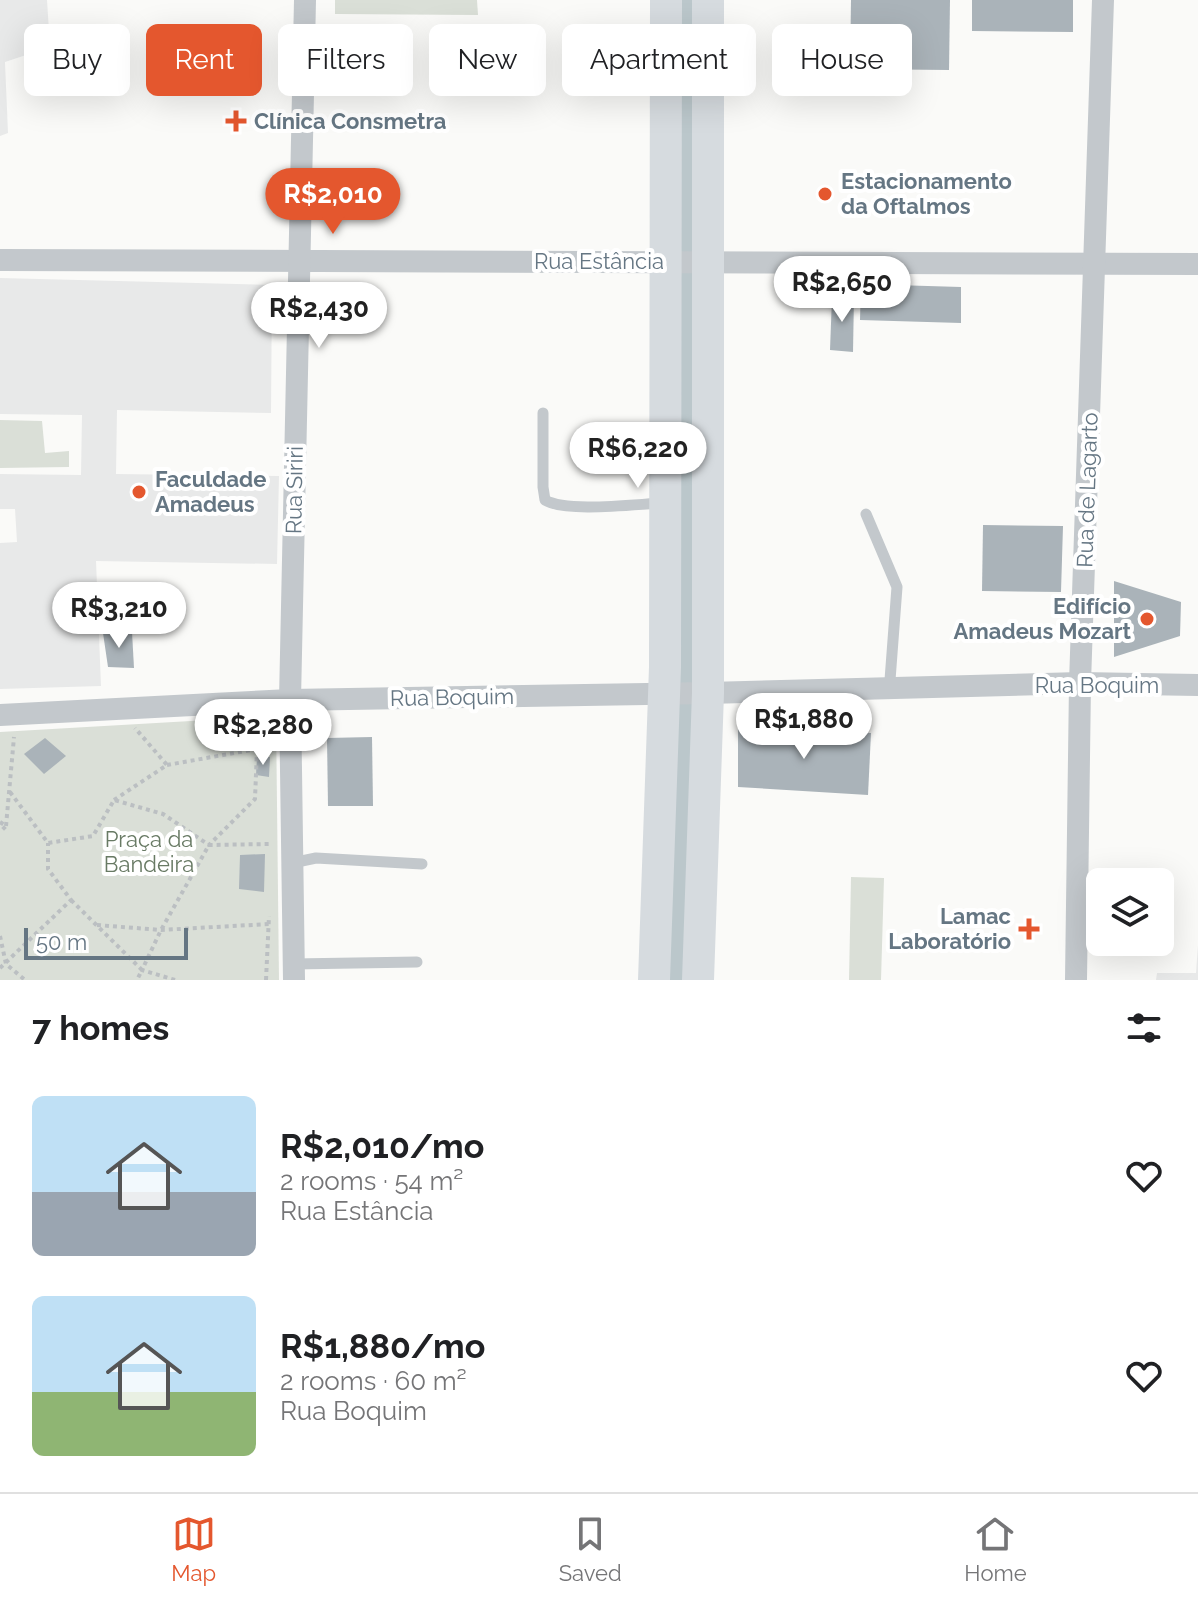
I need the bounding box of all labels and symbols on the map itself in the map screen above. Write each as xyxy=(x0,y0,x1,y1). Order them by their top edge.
place label: Clínica Consmetra xyxy=(254,108,447,134)
marker: Clínica Consmetra xyxy=(225,110,247,132)
pin: R$2,010 xyxy=(259,168,407,236)
place label: Estacionamento da Oftalmos xyxy=(841,168,1012,219)
marker: Estacionamento da Oftalmos xyxy=(816,185,834,203)
street label: Rua Estância xyxy=(534,248,664,274)
pin: R$2,650 xyxy=(768,256,916,324)
pin: R$2,430 xyxy=(245,282,393,350)
street label: Rua de Lagarto xyxy=(1071,412,1103,568)
pin: R$6,220 xyxy=(564,422,712,490)
street label: Rua Siriri xyxy=(280,446,308,534)
place label: Faculdade Amadeus xyxy=(155,466,266,517)
marker: Faculdade Amadeus xyxy=(130,483,148,501)
pin: R$3,210 xyxy=(45,582,193,650)
place label: Edifício Amadeus Mozart xyxy=(954,593,1132,644)
marker: Edifício Amadeus Mozart xyxy=(1138,610,1156,628)
street label: Rua Boquim xyxy=(1035,672,1159,698)
street label: Rua Boquim xyxy=(390,683,514,711)
pin: R$1,880 xyxy=(730,693,878,761)
pin: R$2,280 xyxy=(189,699,337,767)
park label: Praça da Bandeira xyxy=(104,826,194,877)
place label: Lamac Laboratório xyxy=(888,903,1011,954)
marker: Lamac Laboratório xyxy=(1018,918,1040,940)
scale bar xyxy=(24,924,188,960)

